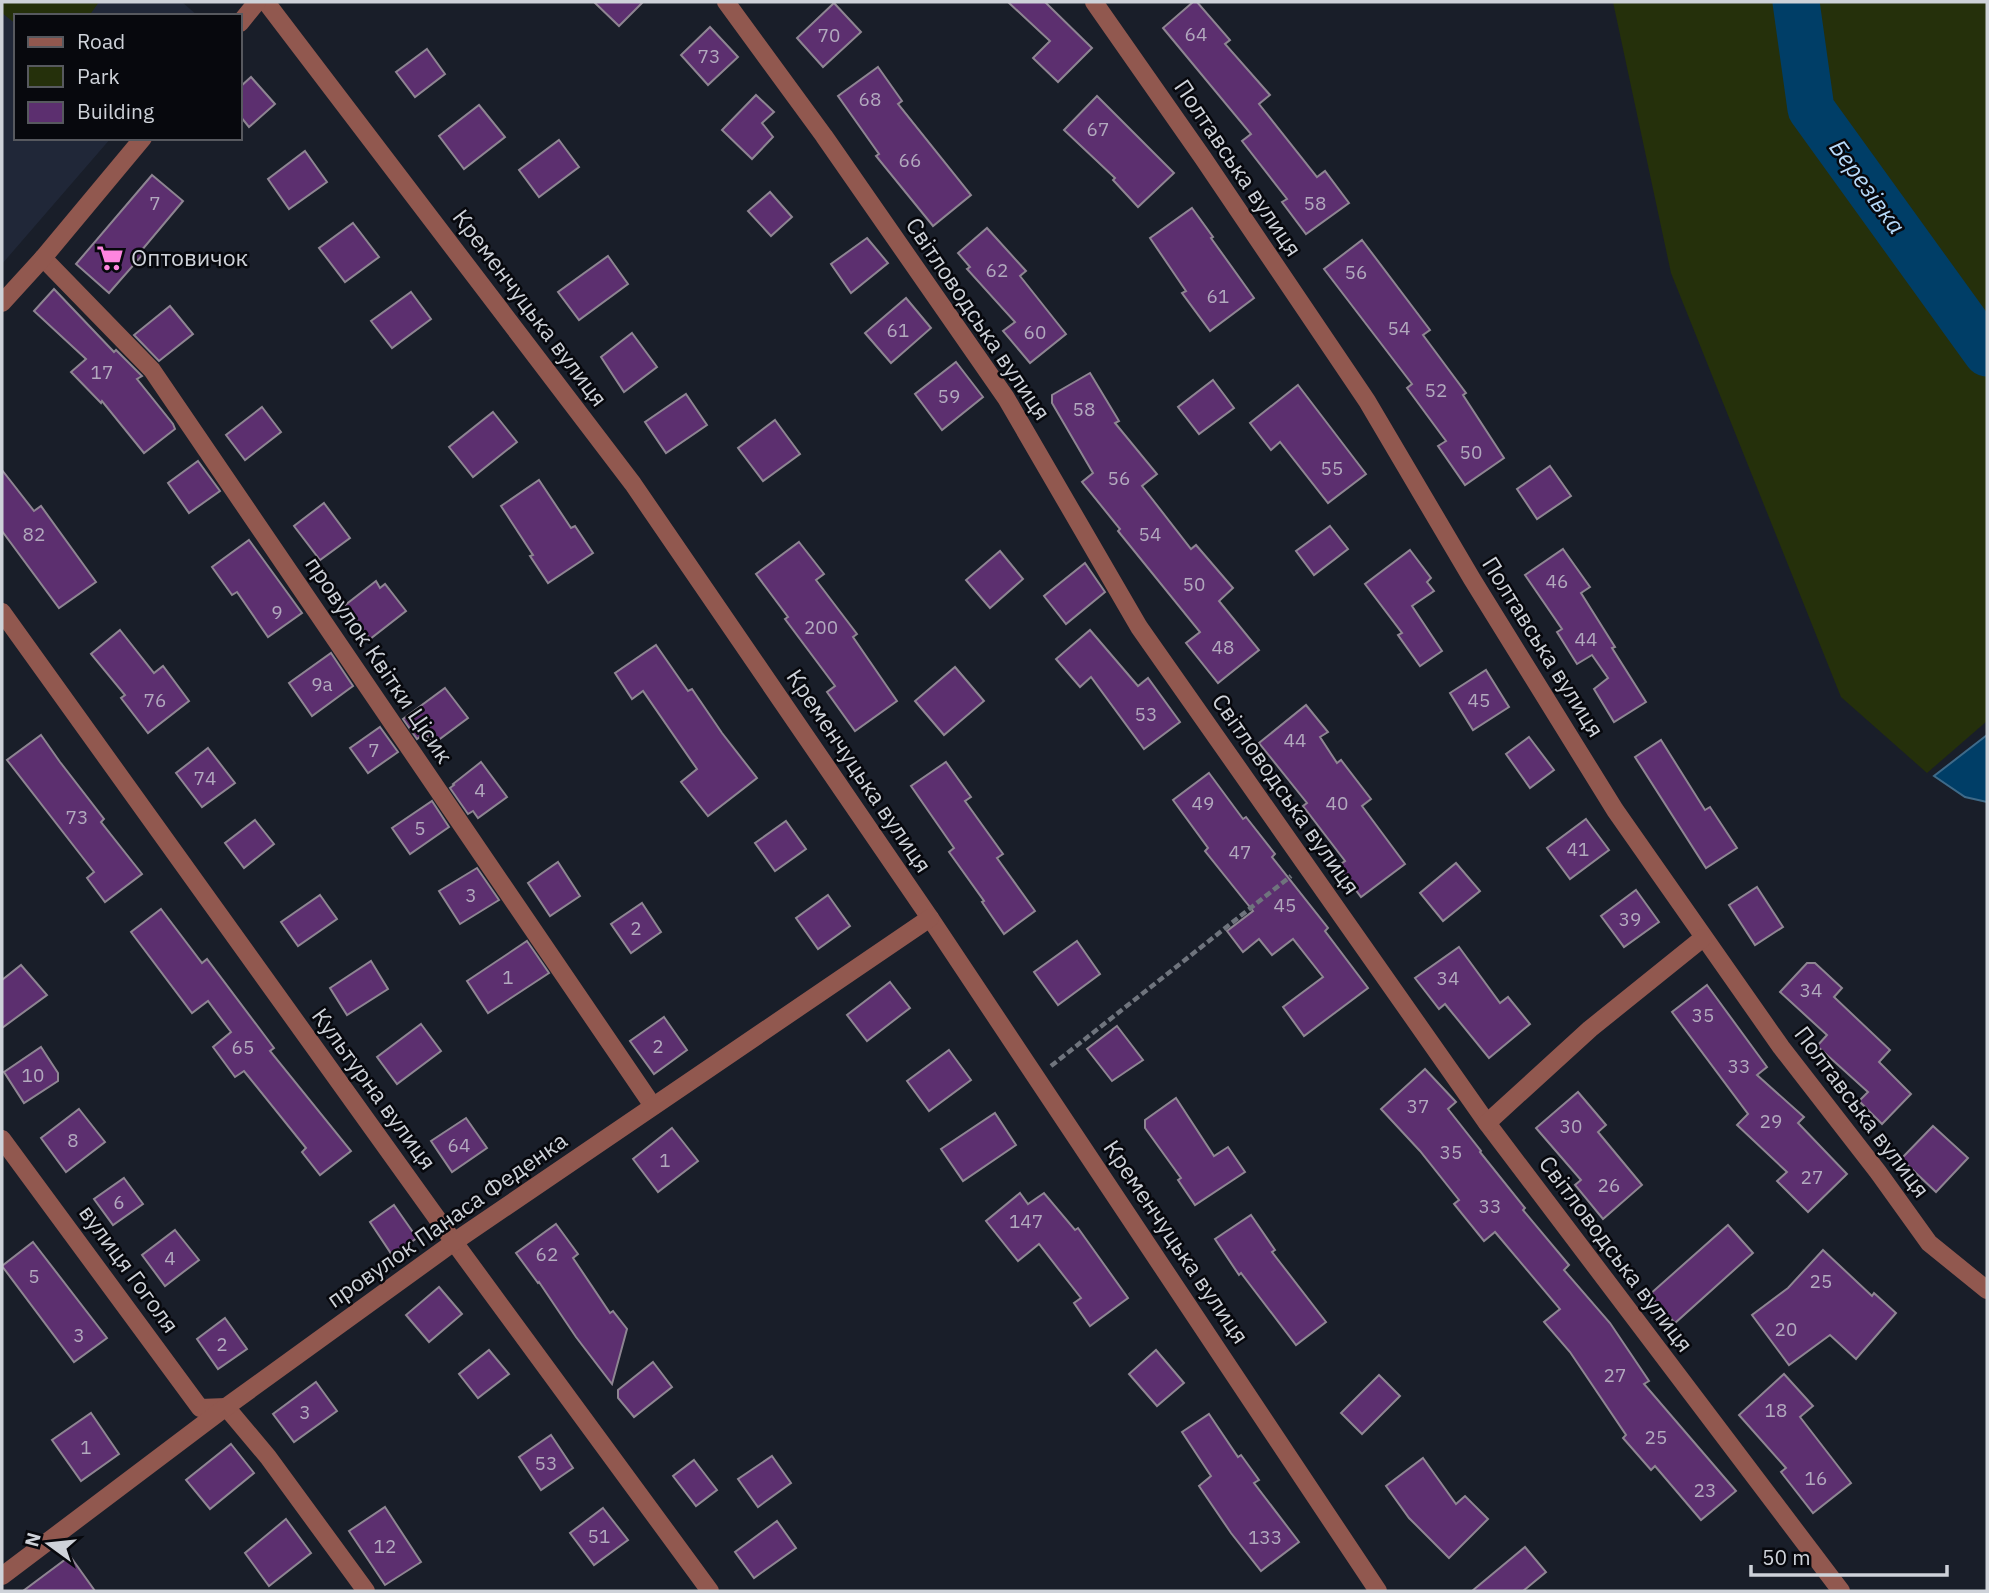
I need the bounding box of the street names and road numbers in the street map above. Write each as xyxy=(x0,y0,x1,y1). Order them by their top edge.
street label: Полтавська вулиця xyxy=(1168,73,1309,262)
street label: Кременчуцька вулиця xyxy=(447,203,615,412)
street label: Світловодська вулиця xyxy=(900,211,1058,426)
street label: провулок Квітки Цісик xyxy=(299,550,460,769)
street label: Полтавська вулиця xyxy=(1476,551,1612,742)
street label: Кременчуцька вулиця xyxy=(780,663,939,878)
street label: Світловодська вулиця xyxy=(1206,687,1367,900)
street label: Культурна вулиця xyxy=(306,1002,444,1175)
street label: Полтавська вулиця xyxy=(1788,1020,1937,1203)
street label: провулок Панаса Феденка xyxy=(320,1125,573,1314)
street label: Кременчуцька вулиця xyxy=(1097,1134,1256,1349)
street label: Світловодська вулиця xyxy=(1533,1149,1701,1358)
street label: вулиця Гоголя xyxy=(73,1198,186,1339)

